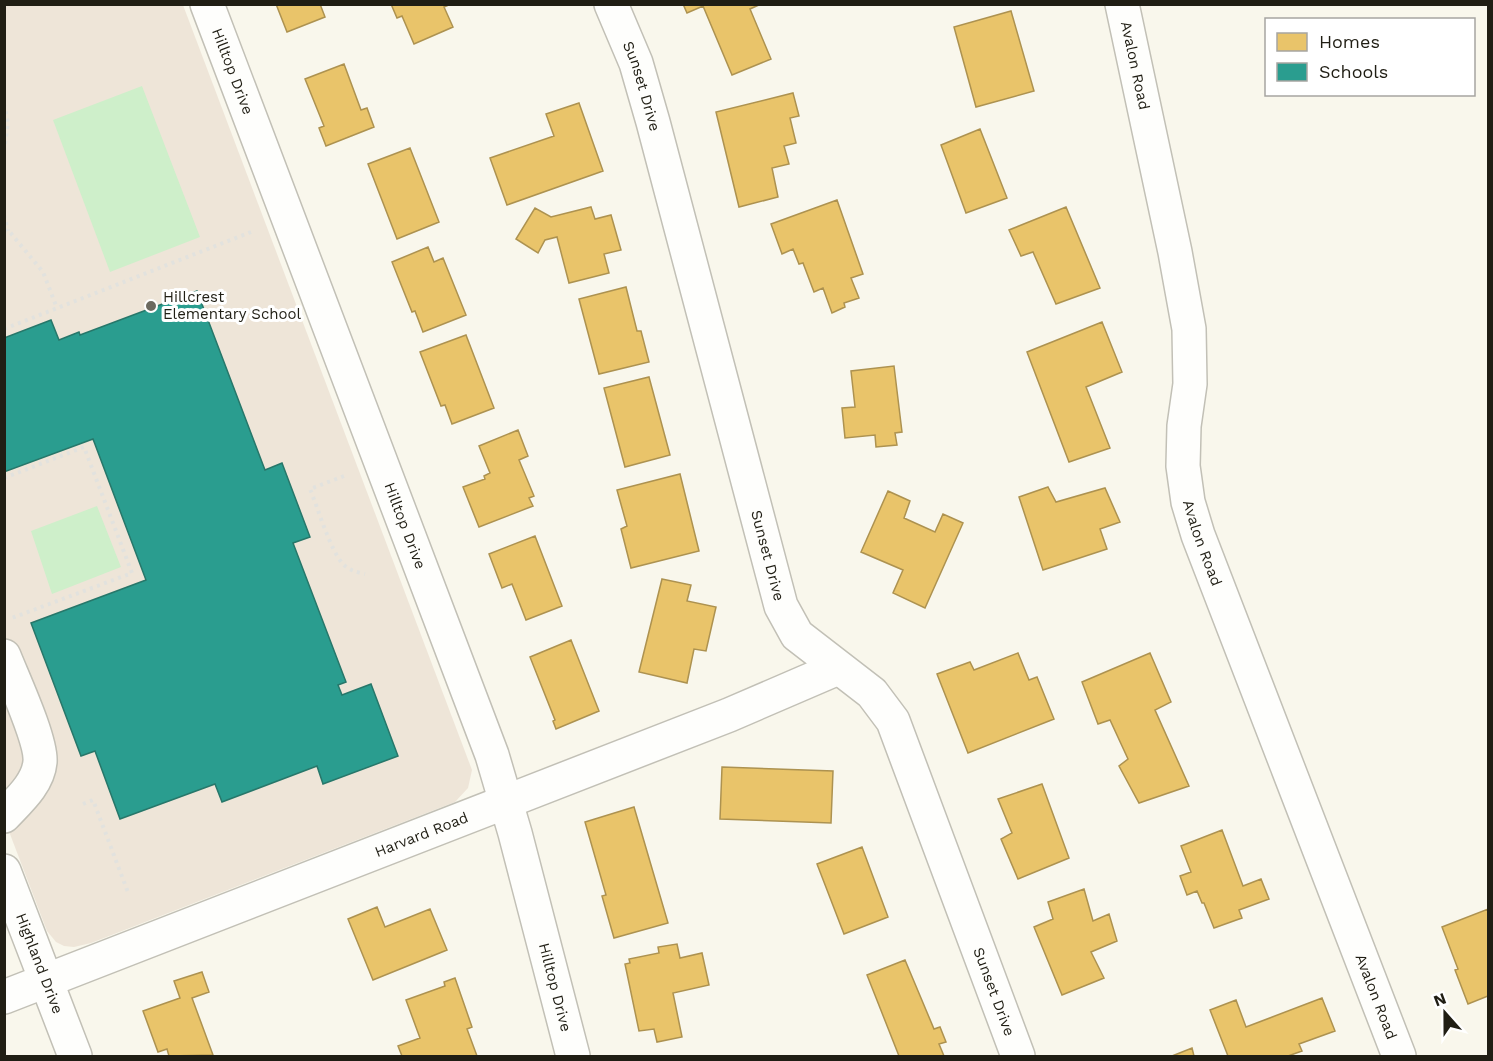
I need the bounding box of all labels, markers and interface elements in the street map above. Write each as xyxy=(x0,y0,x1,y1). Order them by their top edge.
legend xyxy=(1265,18,1475,96)
street label: Avalon Road xyxy=(1117,20,1153,112)
street label: Hilltop Drive xyxy=(208,26,257,117)
text: Homes xyxy=(1319,31,1380,52)
street label: Sunset Drive xyxy=(619,39,664,133)
text: Schools xyxy=(1319,61,1388,82)
place label: Hillcrest Elementary School xyxy=(163,288,302,323)
marker: Hillcrest Elementary School xyxy=(144,299,158,313)
street label: Hilltop Drive xyxy=(380,480,430,571)
street label: Avalon Road xyxy=(1179,498,1226,589)
street label: Sunset Drive xyxy=(747,508,788,603)
street label: Harvard Road xyxy=(372,808,471,861)
street label: Highland Drive xyxy=(12,910,67,1016)
street label: Hilltop Drive xyxy=(535,941,575,1034)
street label: Sunset Drive xyxy=(969,945,1019,1039)
street label: Avalon Road xyxy=(1351,951,1401,1042)
north arrow xyxy=(1415,983,1475,1043)
text: N xyxy=(1431,988,1449,1010)

